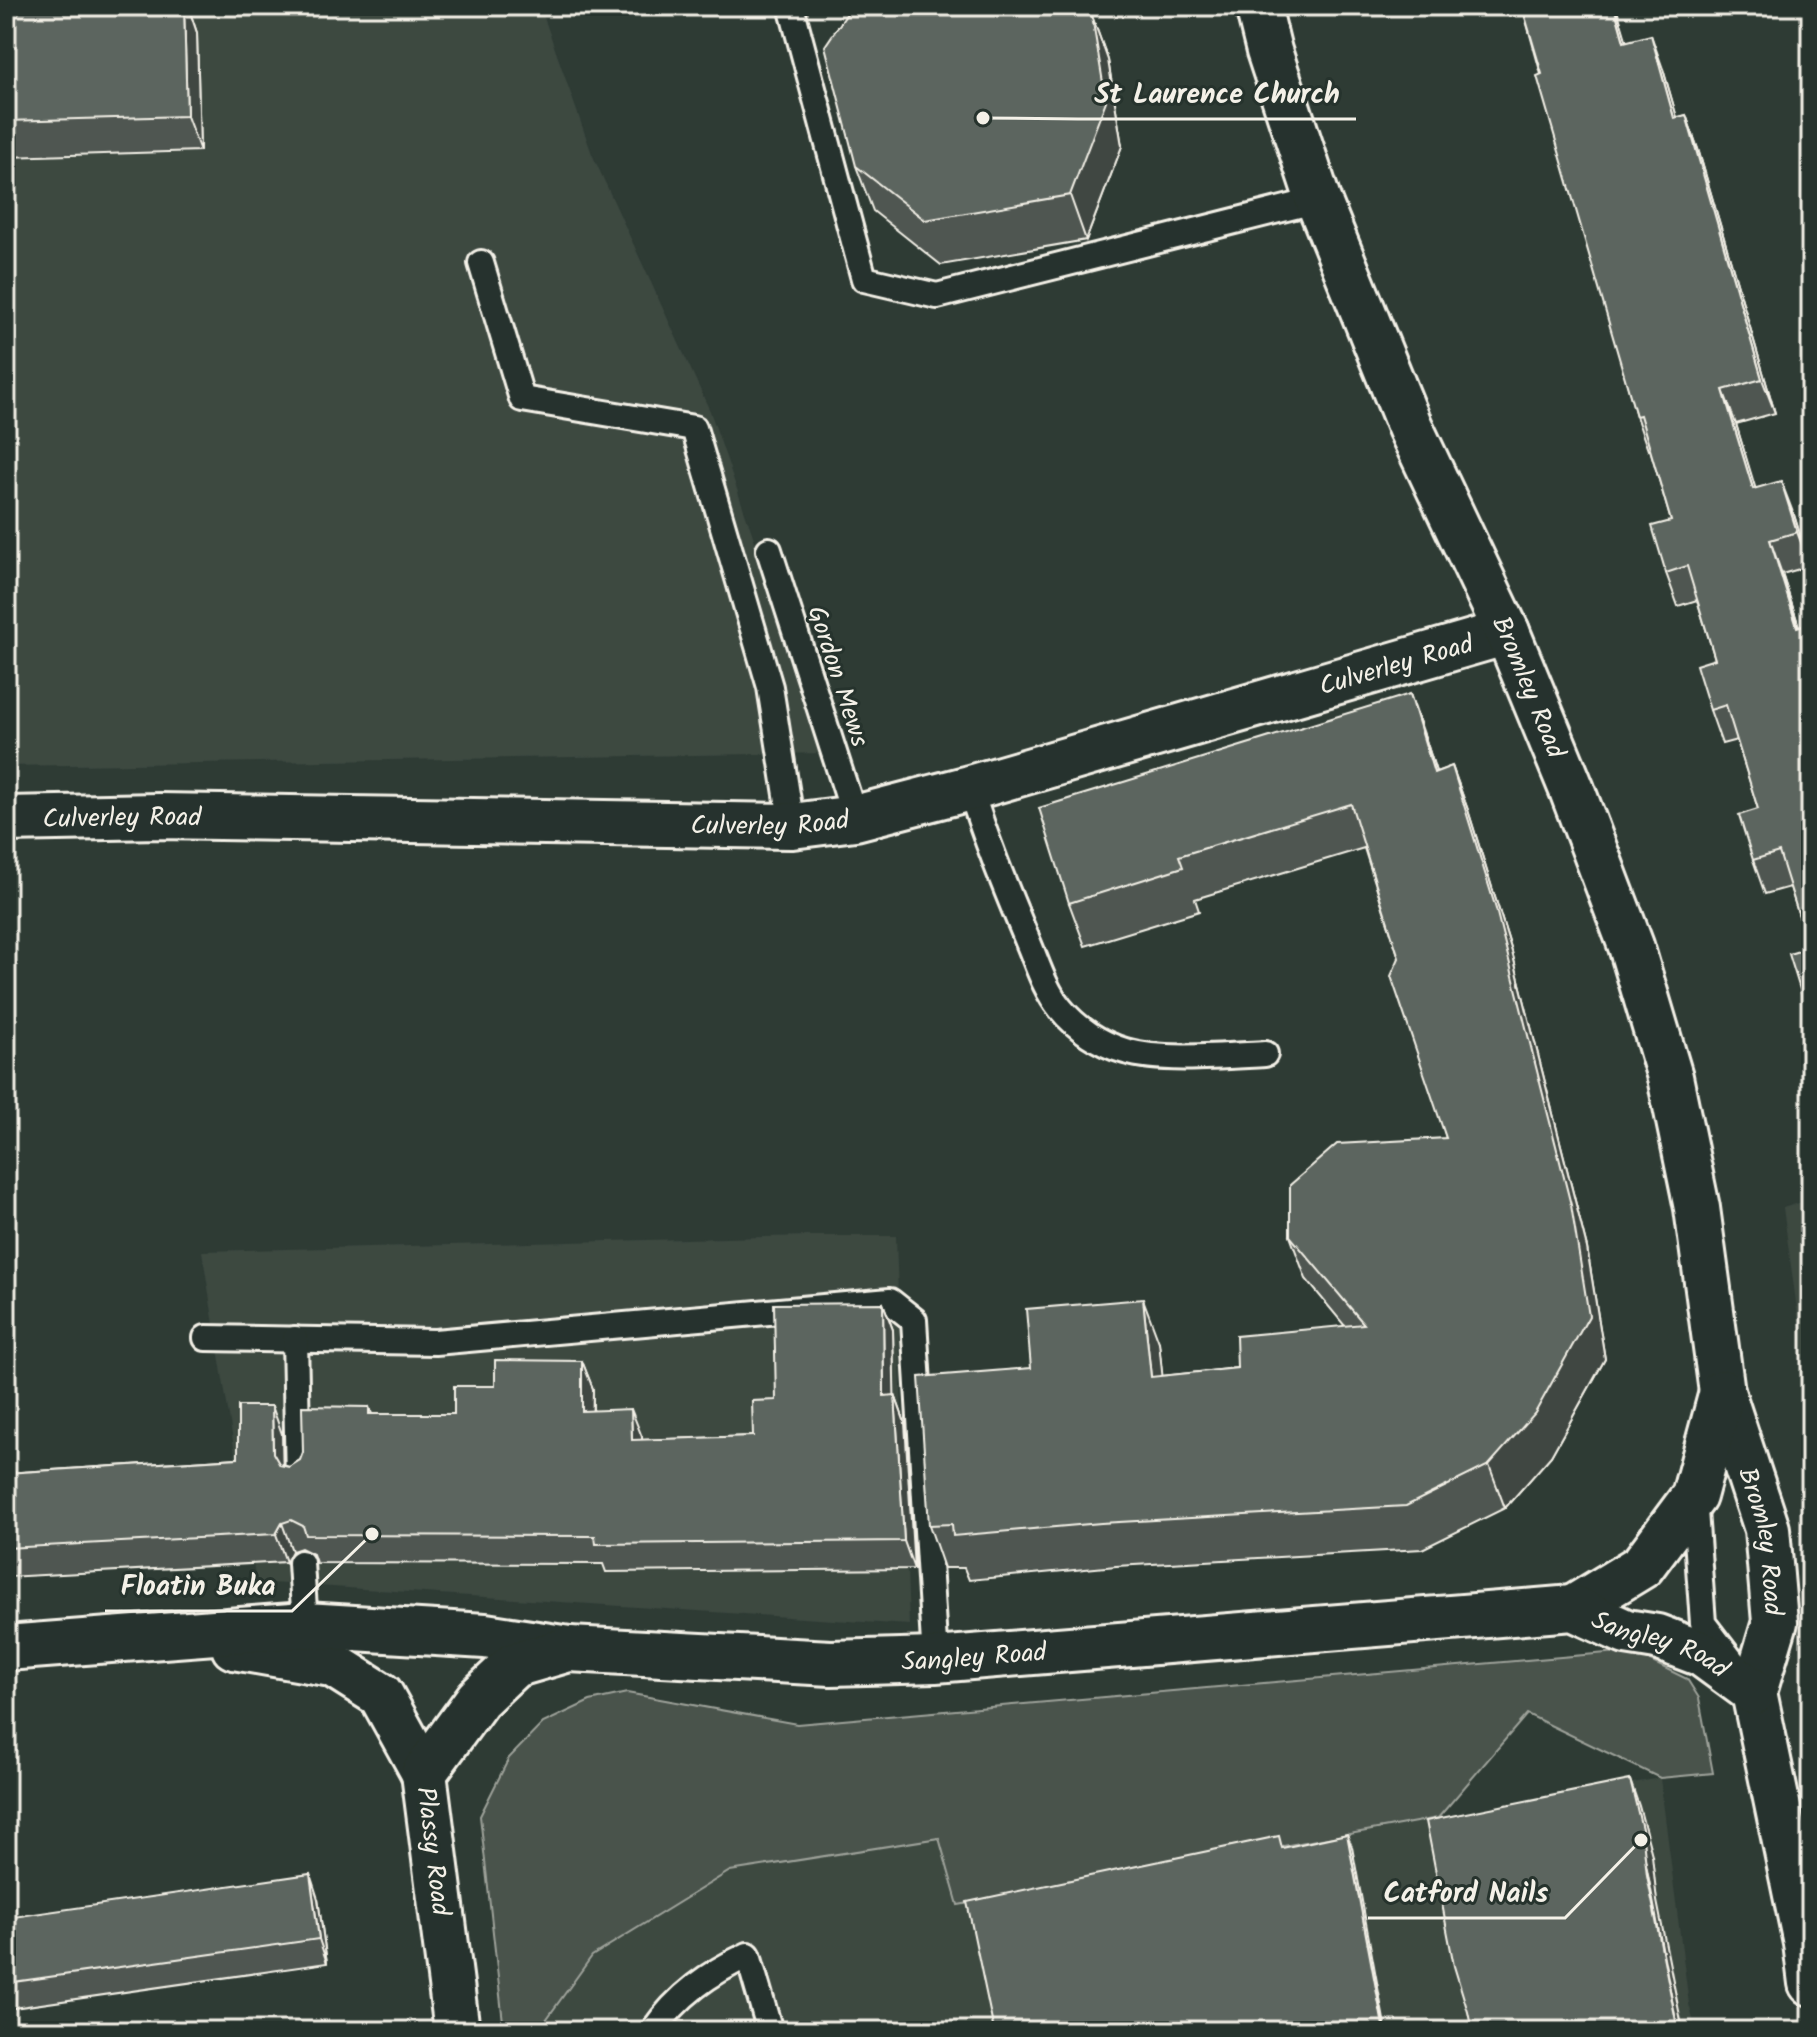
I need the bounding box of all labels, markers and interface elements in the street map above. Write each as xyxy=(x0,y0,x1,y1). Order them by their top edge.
callout: St Laurence Church xyxy=(1078,67,1356,119)
text: St Laurence Church xyxy=(1094,73,1340,118)
street label: Gordon Mews xyxy=(795,601,880,753)
street label: Bromley Road xyxy=(1479,609,1576,766)
street label: Culverley Road xyxy=(1314,624,1479,708)
street label: Culverley Road xyxy=(42,797,203,841)
street label: Culverley Road xyxy=(690,800,853,849)
street label: Bromley Road xyxy=(1725,1462,1793,1618)
callout: Floatin Buka xyxy=(105,1559,292,1611)
text: Floatin Buka xyxy=(120,1565,276,1610)
street label: Sangley Road xyxy=(1584,1600,1738,1691)
street label: Sangley Road xyxy=(901,1632,1049,1684)
street label: Plassy Road xyxy=(403,1784,461,1919)
callout: Catford Nails xyxy=(1368,1866,1565,1918)
text: Catford Nails xyxy=(1384,1872,1548,1917)

